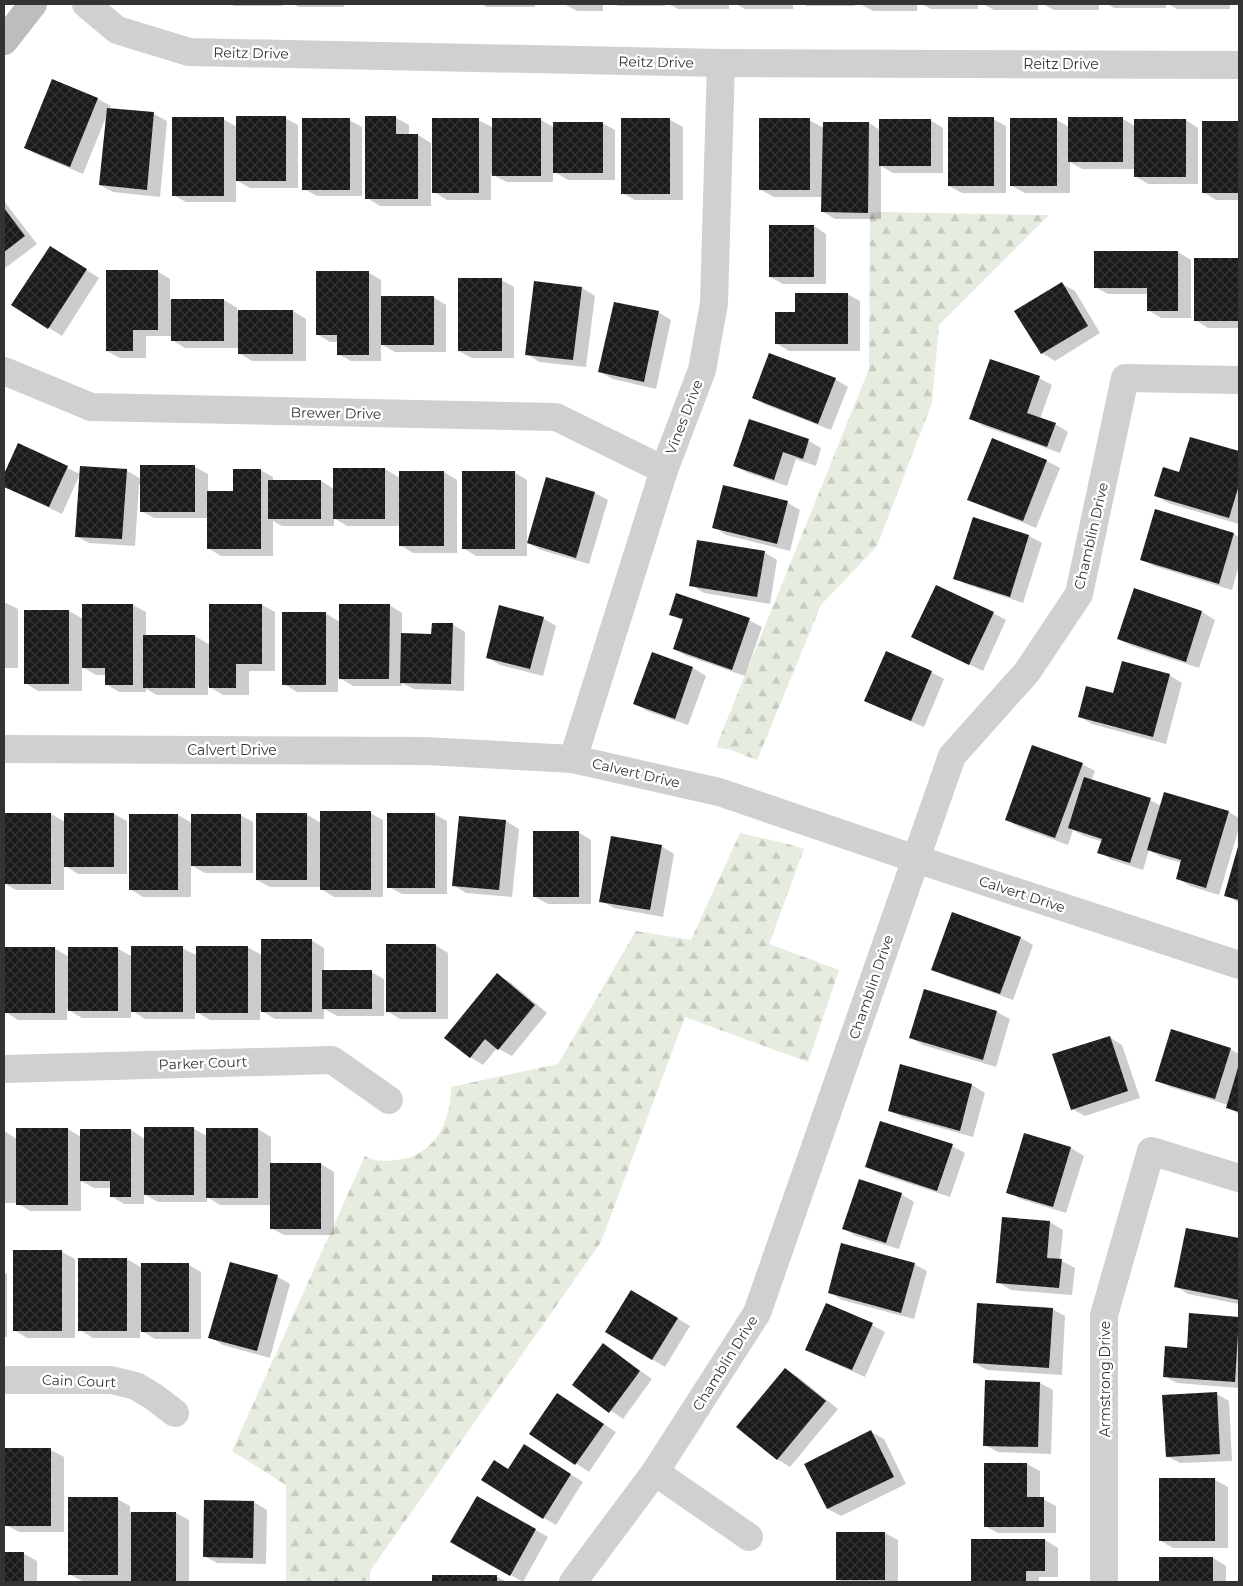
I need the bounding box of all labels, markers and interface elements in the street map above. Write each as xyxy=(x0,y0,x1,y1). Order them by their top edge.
street label: Reitz Drive xyxy=(213,43,289,63)
street label: Reitz Drive xyxy=(618,52,694,72)
street label: Reitz Drive xyxy=(1023,55,1099,73)
street label: Vines Drive xyxy=(662,377,706,457)
street label: Brewer Drive xyxy=(290,403,382,423)
street label: Chamblin Drive xyxy=(1070,481,1112,591)
street label: Calvert Drive xyxy=(187,741,277,759)
street label: Calvert Drive xyxy=(590,754,682,792)
street label: Calvert Drive xyxy=(977,872,1067,916)
street label: Chamblin Drive xyxy=(845,932,897,1042)
street label: Parker Court xyxy=(158,1052,248,1074)
street label: Chamblin Drive xyxy=(688,1312,762,1414)
street label: Armstrong Drive xyxy=(1096,1321,1114,1437)
street label: Cain Court xyxy=(42,1371,117,1391)

